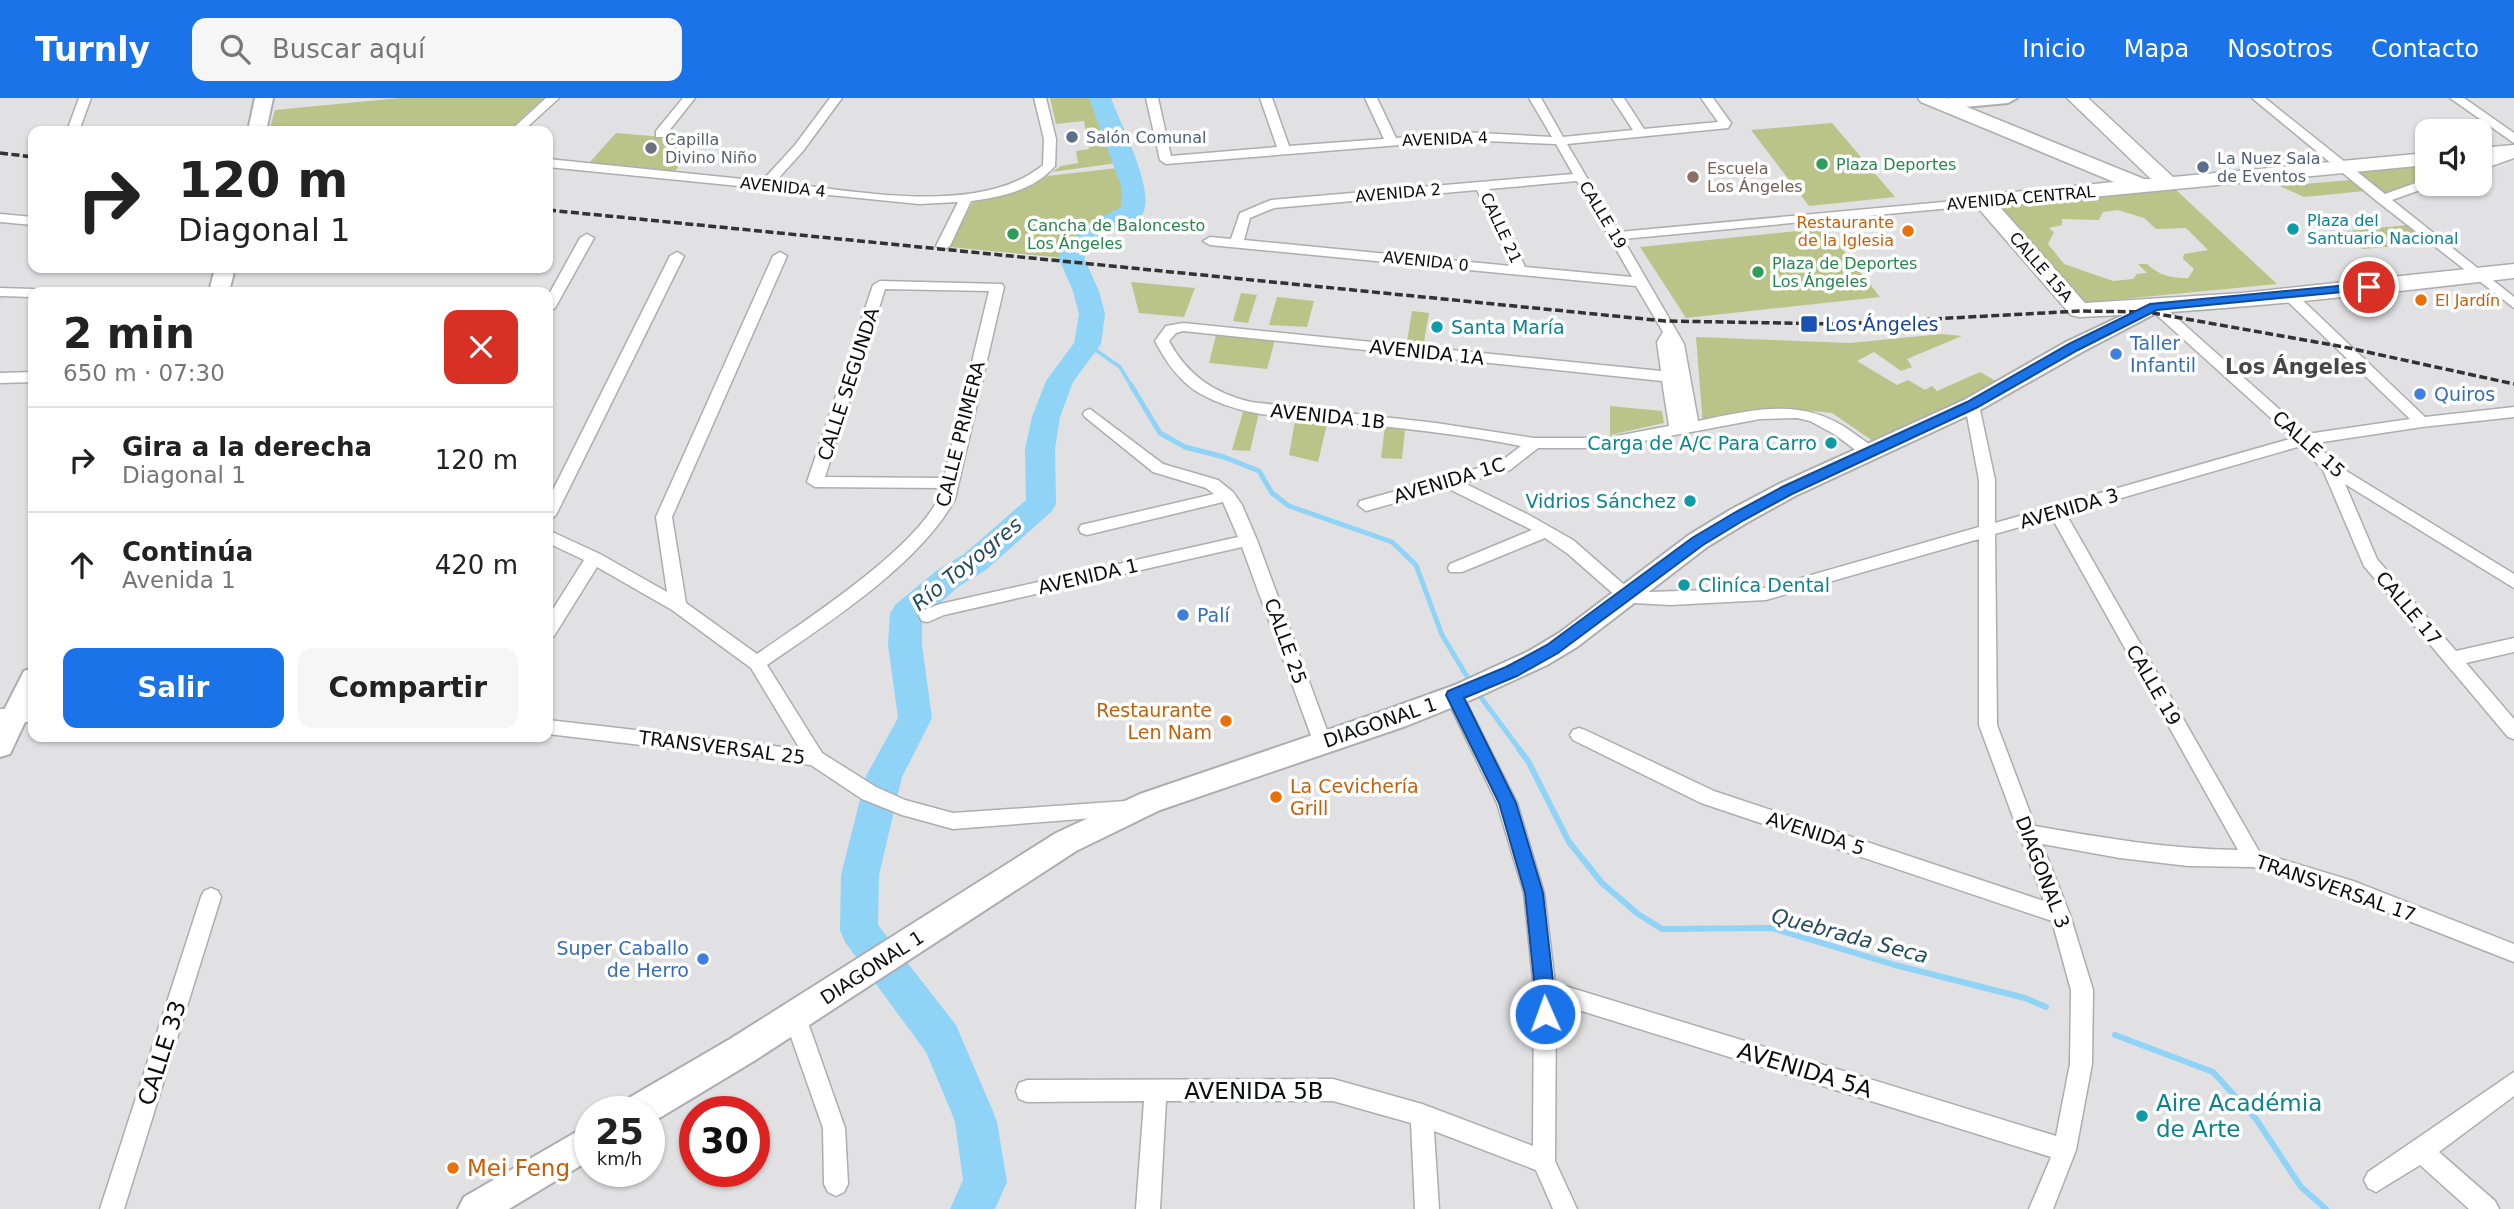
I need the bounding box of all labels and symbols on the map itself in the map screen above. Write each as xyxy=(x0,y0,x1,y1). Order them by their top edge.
place label: Salón Comunal xyxy=(1086,128,1207,147)
street label: AVENIDA 4 xyxy=(1402,128,1488,150)
marker: Salón Comunal xyxy=(1064,129,1080,145)
place label: Capilla Divino Niño xyxy=(665,130,757,167)
marker: Capilla Divino Niño xyxy=(643,140,659,156)
place label: La Nuez Sala de Eventos xyxy=(2217,149,2320,186)
place label: Plaza Deportes xyxy=(1836,155,1956,174)
marker: Plaza Deportes xyxy=(1814,156,1830,172)
place label: Escuela Los Ángeles xyxy=(1707,159,1803,196)
marker: La Nuez Sala de Eventos xyxy=(2195,159,2211,175)
marker: Escuela Los Ángeles xyxy=(1685,169,1701,185)
street label: AVENIDA 4 xyxy=(739,173,827,201)
street label: CALLE 19 xyxy=(1575,178,1631,252)
street label: AVENIDA 2 xyxy=(1354,180,1442,206)
street label: AVENIDA CENTRAL xyxy=(1946,182,2096,214)
street label: CALLE 21 xyxy=(1476,190,1526,266)
place label: Plaza del Santuario Nacional xyxy=(2307,211,2458,248)
place label: Restaurante de la Iglesia xyxy=(1797,213,1894,250)
place label: Cancha de Baloncesto Los Ángeles xyxy=(1027,216,1205,253)
marker: Plaza del Santuario Nacional xyxy=(2285,221,2301,237)
marker: Restaurante de la Iglesia xyxy=(1900,223,1916,239)
marker: Cancha de Baloncesto Los Ángeles xyxy=(1005,226,1021,242)
street label: CALLE 15A xyxy=(2005,228,2077,306)
street label: AVENIDA 0 xyxy=(1382,247,1470,275)
place label: Plaza de Deportes Los Ángeles xyxy=(1772,254,1917,291)
pin xyxy=(2339,257,2399,317)
marker: Plaza de Deportes Los Ángeles xyxy=(1750,264,1766,280)
place label: El Jardín xyxy=(2435,291,2500,310)
marker: El Jardín xyxy=(2413,292,2429,308)
street label: CALLE SEGUNDA xyxy=(813,305,883,463)
place label: Los Ángeles xyxy=(1825,313,1938,335)
marker: Los Ángeles xyxy=(1799,314,1819,334)
place label: Santa María xyxy=(1451,316,1565,338)
marker: Santa María xyxy=(1429,319,1445,335)
place label: Taller Infantil xyxy=(2129,332,2196,376)
street label: AVENIDA 1A xyxy=(1369,335,1485,369)
marker: Taller Infantil xyxy=(2108,346,2124,362)
district label: Los Ángeles xyxy=(2225,354,2367,379)
street label: CALLE PRIMERA xyxy=(931,359,989,509)
place label: Quiros xyxy=(2434,383,2495,405)
marker: Quiros xyxy=(2412,386,2428,402)
street label: AVENIDA 1B xyxy=(1270,399,1386,433)
street label: CALLE 15 xyxy=(2268,406,2350,482)
place label: Carga de A/C Para Carro xyxy=(1587,432,1817,454)
marker: Carga de A/C Para Carro xyxy=(1823,435,1839,451)
street label: AVENIDA 1C xyxy=(1391,453,1507,507)
street label: AVENIDA 3 xyxy=(2017,483,2121,533)
place label: Vidrios Sánchez xyxy=(1526,490,1676,512)
marker: Vidrios Sánchez xyxy=(1682,493,1698,509)
water label: Río Toyogres xyxy=(907,512,1027,616)
street label: AVENIDA 1 xyxy=(1036,554,1140,598)
street label: CALLE 17 xyxy=(2372,567,2446,649)
place label: Cliníca Dental xyxy=(1698,574,1830,596)
marker: Cliníca Dental xyxy=(1676,577,1692,593)
street label: CALLE 25 xyxy=(1260,595,1312,687)
place label: Palí xyxy=(1197,604,1231,626)
marker: Palí xyxy=(1175,607,1191,623)
street label: CALLE 19 xyxy=(2122,641,2186,729)
street label: DIAGONAL 1 xyxy=(1320,692,1440,752)
place label: Restaurante Len Nam xyxy=(1096,699,1212,743)
marker: Restaurante Len Nam xyxy=(1218,713,1234,729)
street label: TRANSVERSAL 25 xyxy=(636,726,807,768)
place label: La Cevichería Grill xyxy=(1290,775,1419,819)
marker: La Cevichería Grill xyxy=(1268,789,1284,805)
street label: AVENIDA 5 xyxy=(1764,807,1868,859)
street label: DIAGONAL 3 xyxy=(2011,813,2075,931)
street label: TRANSVERSAL 17 xyxy=(2252,850,2419,926)
water label: Quebrada Seca xyxy=(1769,904,1931,968)
street label: DIAGONAL 1 xyxy=(816,926,928,1008)
place label: Super Caballo de Herro xyxy=(557,937,689,981)
marker: Super Caballo de Herro xyxy=(695,951,711,967)
position arrow xyxy=(1508,977,1582,1051)
street label: CALLE 33 xyxy=(133,997,191,1109)
street label: AVENIDA 5A xyxy=(1735,1037,1876,1103)
street label: AVENIDA 5B xyxy=(1184,1078,1324,1104)
place label: Aire Académia de Arte xyxy=(2156,1090,2322,1142)
speed limit sign: 30 xyxy=(679,1096,770,1187)
marker: Aire Académia de Arte xyxy=(2134,1108,2150,1124)
place label: Mei Feng xyxy=(467,1155,570,1181)
marker: Mei Feng xyxy=(445,1160,461,1176)

